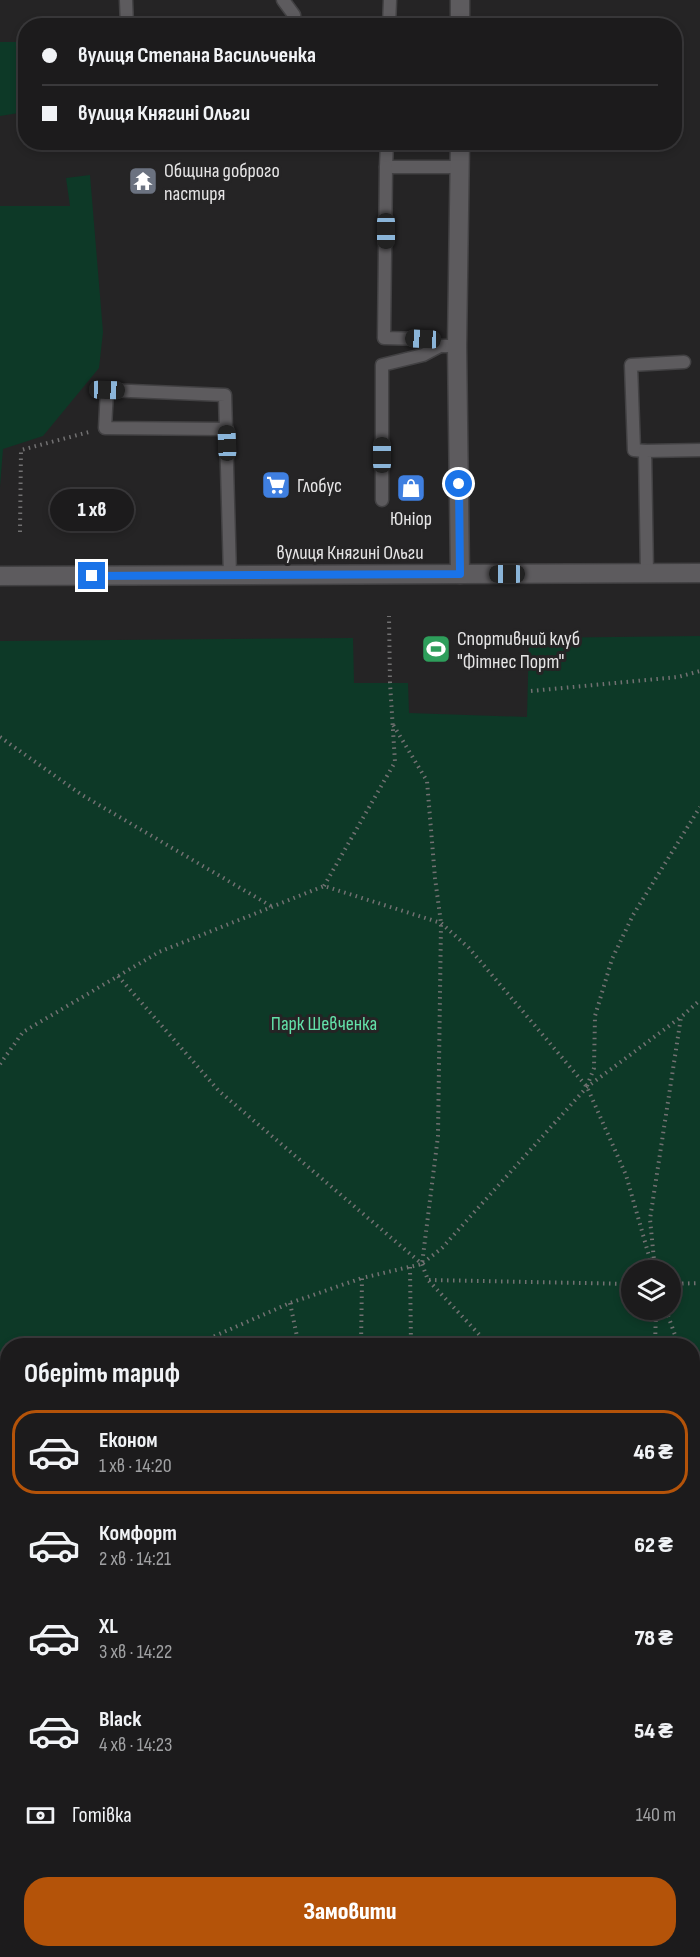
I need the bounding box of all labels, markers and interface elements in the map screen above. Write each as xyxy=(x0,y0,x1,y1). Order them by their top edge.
text: вулиця Степана Васильченка xyxy=(78,42,316,69)
text: вулиця Княгині Ольги xyxy=(78,100,250,127)
place label: Община доброго пастиря xyxy=(164,159,280,206)
temple icon: Община доброго пастиря xyxy=(127,165,159,197)
car xyxy=(377,213,395,249)
car xyxy=(405,329,441,349)
car xyxy=(89,380,125,400)
car xyxy=(217,425,237,461)
car xyxy=(373,437,391,473)
supermarket icon: Глобус xyxy=(260,469,292,501)
route start xyxy=(445,470,472,497)
shop icon: Юніор xyxy=(395,472,427,504)
place label: Глобус xyxy=(297,474,342,498)
callout: 1 хв xyxy=(50,489,134,531)
text: 1 хв xyxy=(78,498,106,522)
place label: Юніор xyxy=(390,507,432,531)
street label: вулиця Княгині Ольги xyxy=(276,541,424,565)
route end xyxy=(78,562,105,589)
car xyxy=(489,565,525,583)
place label: Спортивний клуб "Фітнес Порт" xyxy=(457,627,580,674)
sports icon: Спортивний клуб "Фітнес Порт" xyxy=(420,633,452,665)
park label: Парк Шевченка xyxy=(271,1012,377,1036)
map controls xyxy=(621,1260,681,1320)
button: layers xyxy=(621,1260,681,1320)
text: Оберіть тариф xyxy=(24,1358,180,1390)
icon: car xyxy=(27,1425,81,1479)
text: Економ xyxy=(99,1427,158,1454)
text: 46 ₴ xyxy=(634,1439,673,1466)
text: 1 хв · 14:20 xyxy=(99,1454,172,1478)
icon: car xyxy=(27,1518,81,1572)
text: Комфорт xyxy=(99,1520,177,1547)
text: 62 ₴ xyxy=(634,1532,673,1559)
text: 2 хв · 14:21 xyxy=(99,1547,171,1571)
icon: car xyxy=(27,1611,81,1665)
text: XL xyxy=(99,1613,118,1640)
text: 78 ₴ xyxy=(634,1625,673,1652)
text: 3 хв · 14:22 xyxy=(99,1640,172,1664)
icon: car xyxy=(27,1704,81,1758)
text: Black xyxy=(99,1706,141,1733)
text: 54 ₴ xyxy=(634,1718,673,1745)
text: 4 хв · 14:23 xyxy=(99,1733,173,1757)
icon: cash xyxy=(24,1799,57,1832)
text: Готівка xyxy=(72,1802,132,1829)
text: 140 m xyxy=(636,1803,676,1827)
button: Замовити xyxy=(24,1877,676,1946)

